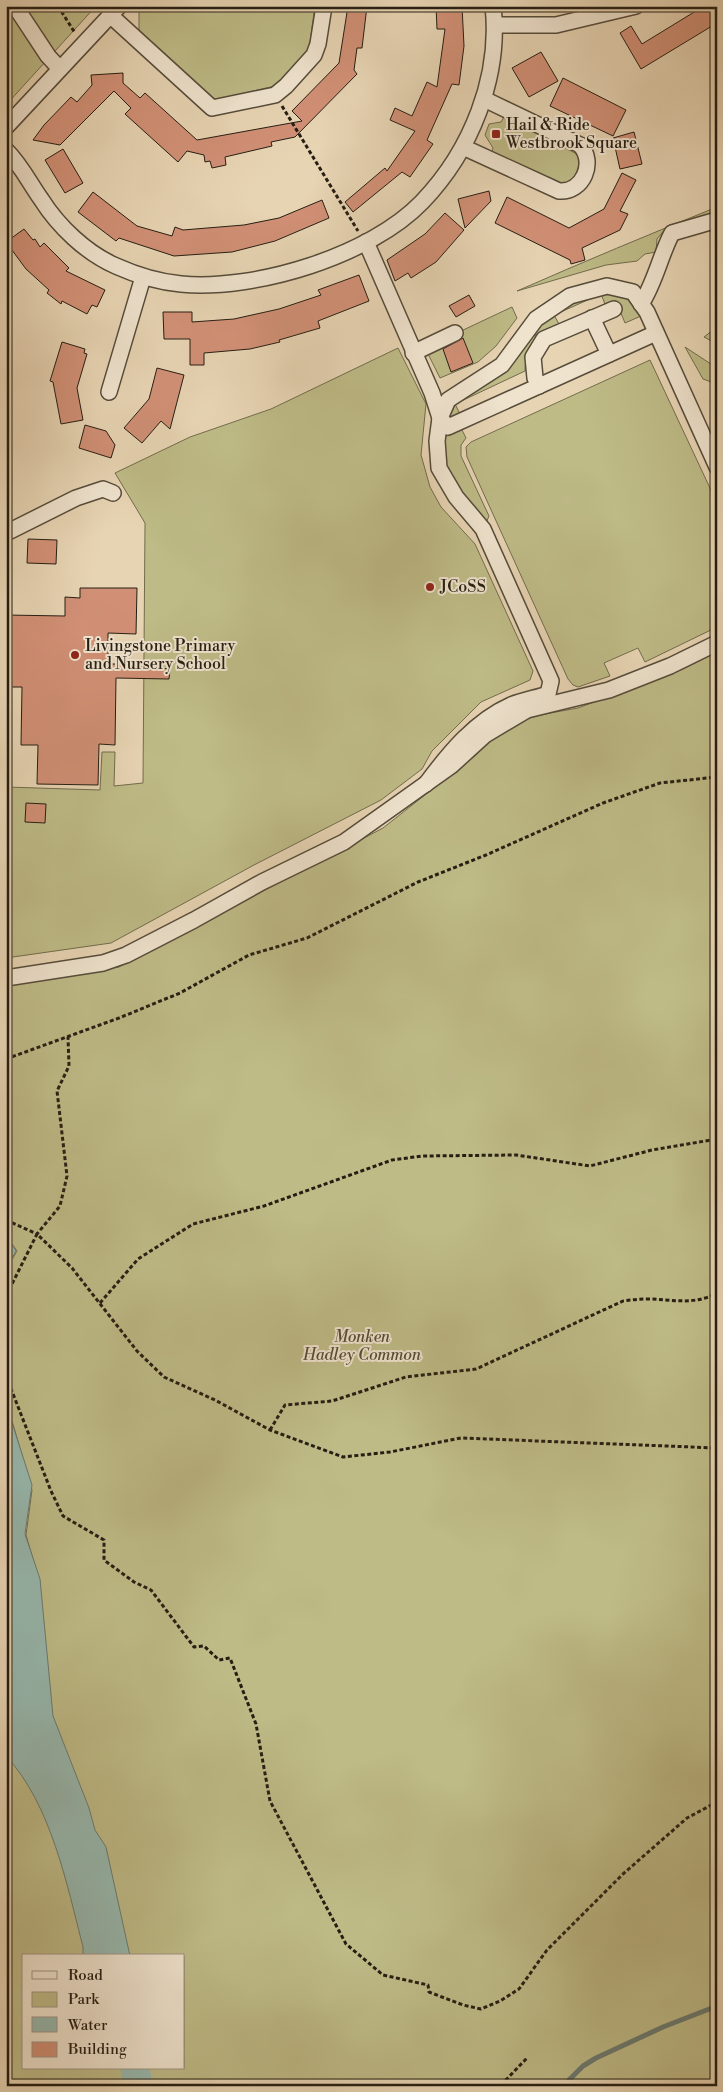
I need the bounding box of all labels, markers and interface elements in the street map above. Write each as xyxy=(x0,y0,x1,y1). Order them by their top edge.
place label: Hail & Ride Westbrook Square xyxy=(505,115,637,153)
marker: Hail & Ride Westbrook Square xyxy=(490,128,502,140)
place label: JCoSS xyxy=(439,577,486,597)
marker: JCoSS xyxy=(424,581,436,593)
place label: Livingstone Primary and Nursery School xyxy=(85,636,236,674)
marker: Livingstone Primary and Nursery School xyxy=(69,649,81,661)
park label: Monken Hadley Common xyxy=(302,1327,422,1365)
legend xyxy=(22,1954,185,2070)
text: Road xyxy=(68,1966,103,1985)
text: Park xyxy=(68,1990,100,2009)
text: Water xyxy=(67,2016,108,2035)
text: Building xyxy=(67,2040,127,2059)

